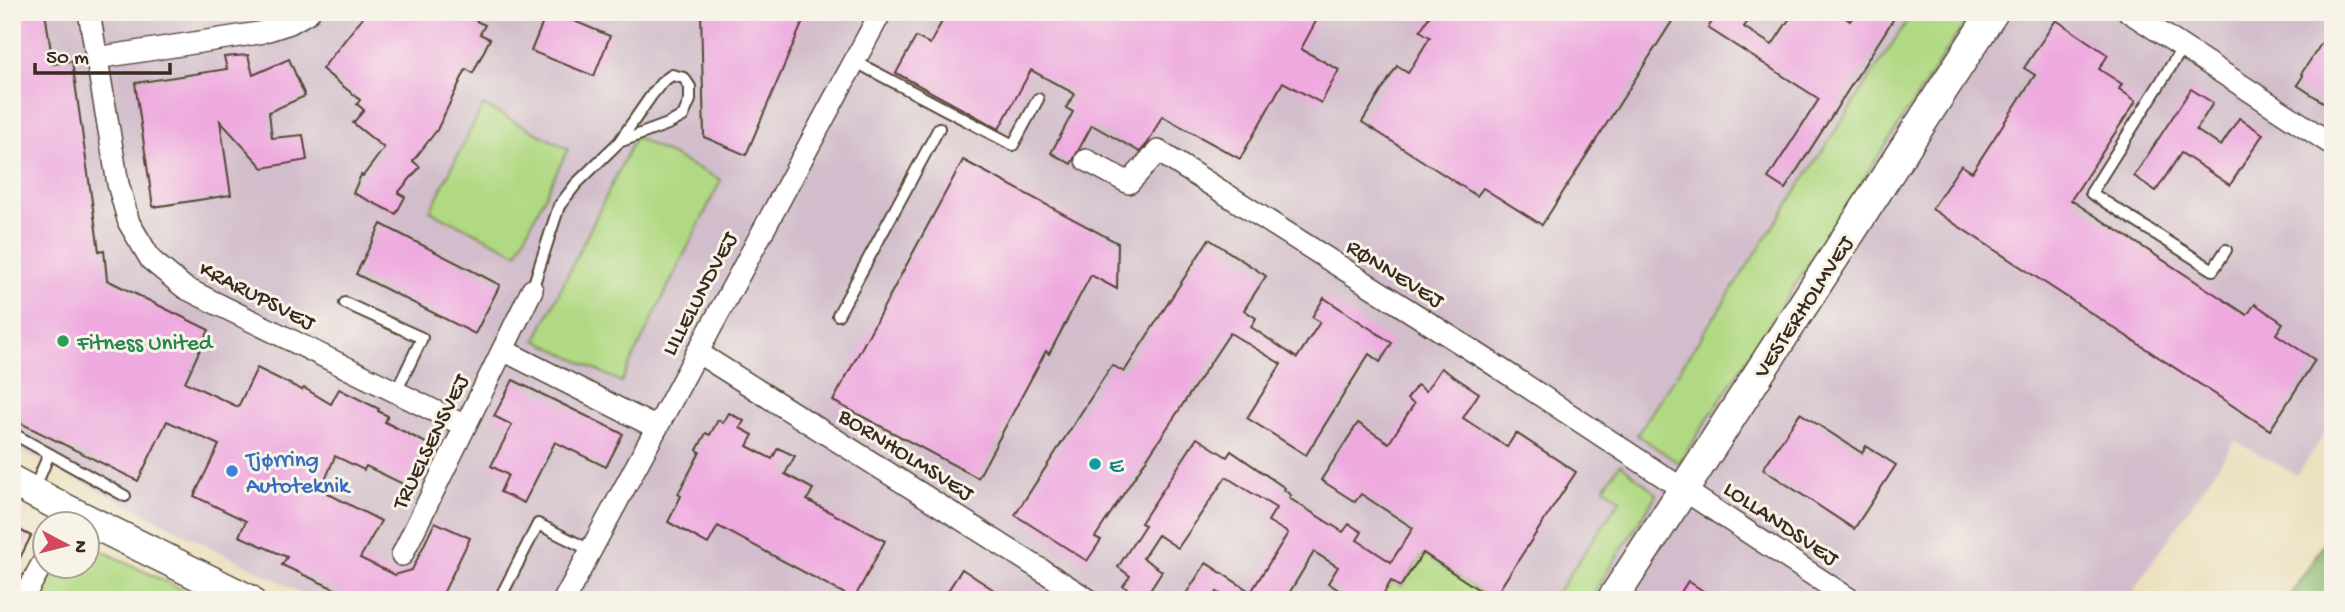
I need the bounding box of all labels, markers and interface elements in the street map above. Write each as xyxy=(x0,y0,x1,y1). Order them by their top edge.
scale bar xyxy=(35,32,170,76)
text: 50 m xyxy=(46,47,89,72)
street label: LILLELUNDVEJ xyxy=(657,227,746,361)
street label: VESTERHOLMVEJ xyxy=(1748,230,1862,385)
street label: RØNNEVEJ xyxy=(1341,234,1449,316)
street label: KRARUPSVEJ xyxy=(194,256,320,339)
place label: Fitness United xyxy=(76,331,214,358)
marker: Fitness United xyxy=(55,333,71,349)
street label: TRUELSENSVEJ xyxy=(387,369,477,516)
street label: BORNHOLMSVEJ xyxy=(832,403,979,509)
place label: Tjørring Autoteknik xyxy=(244,448,352,501)
place label: E xyxy=(1109,454,1125,481)
marker: E xyxy=(1087,456,1103,472)
marker: Tjørring Autoteknik xyxy=(224,463,240,479)
street label: LOLLANDSVEJ xyxy=(1717,477,1844,574)
north arrow xyxy=(32,510,102,580)
text: N xyxy=(67,539,92,554)

